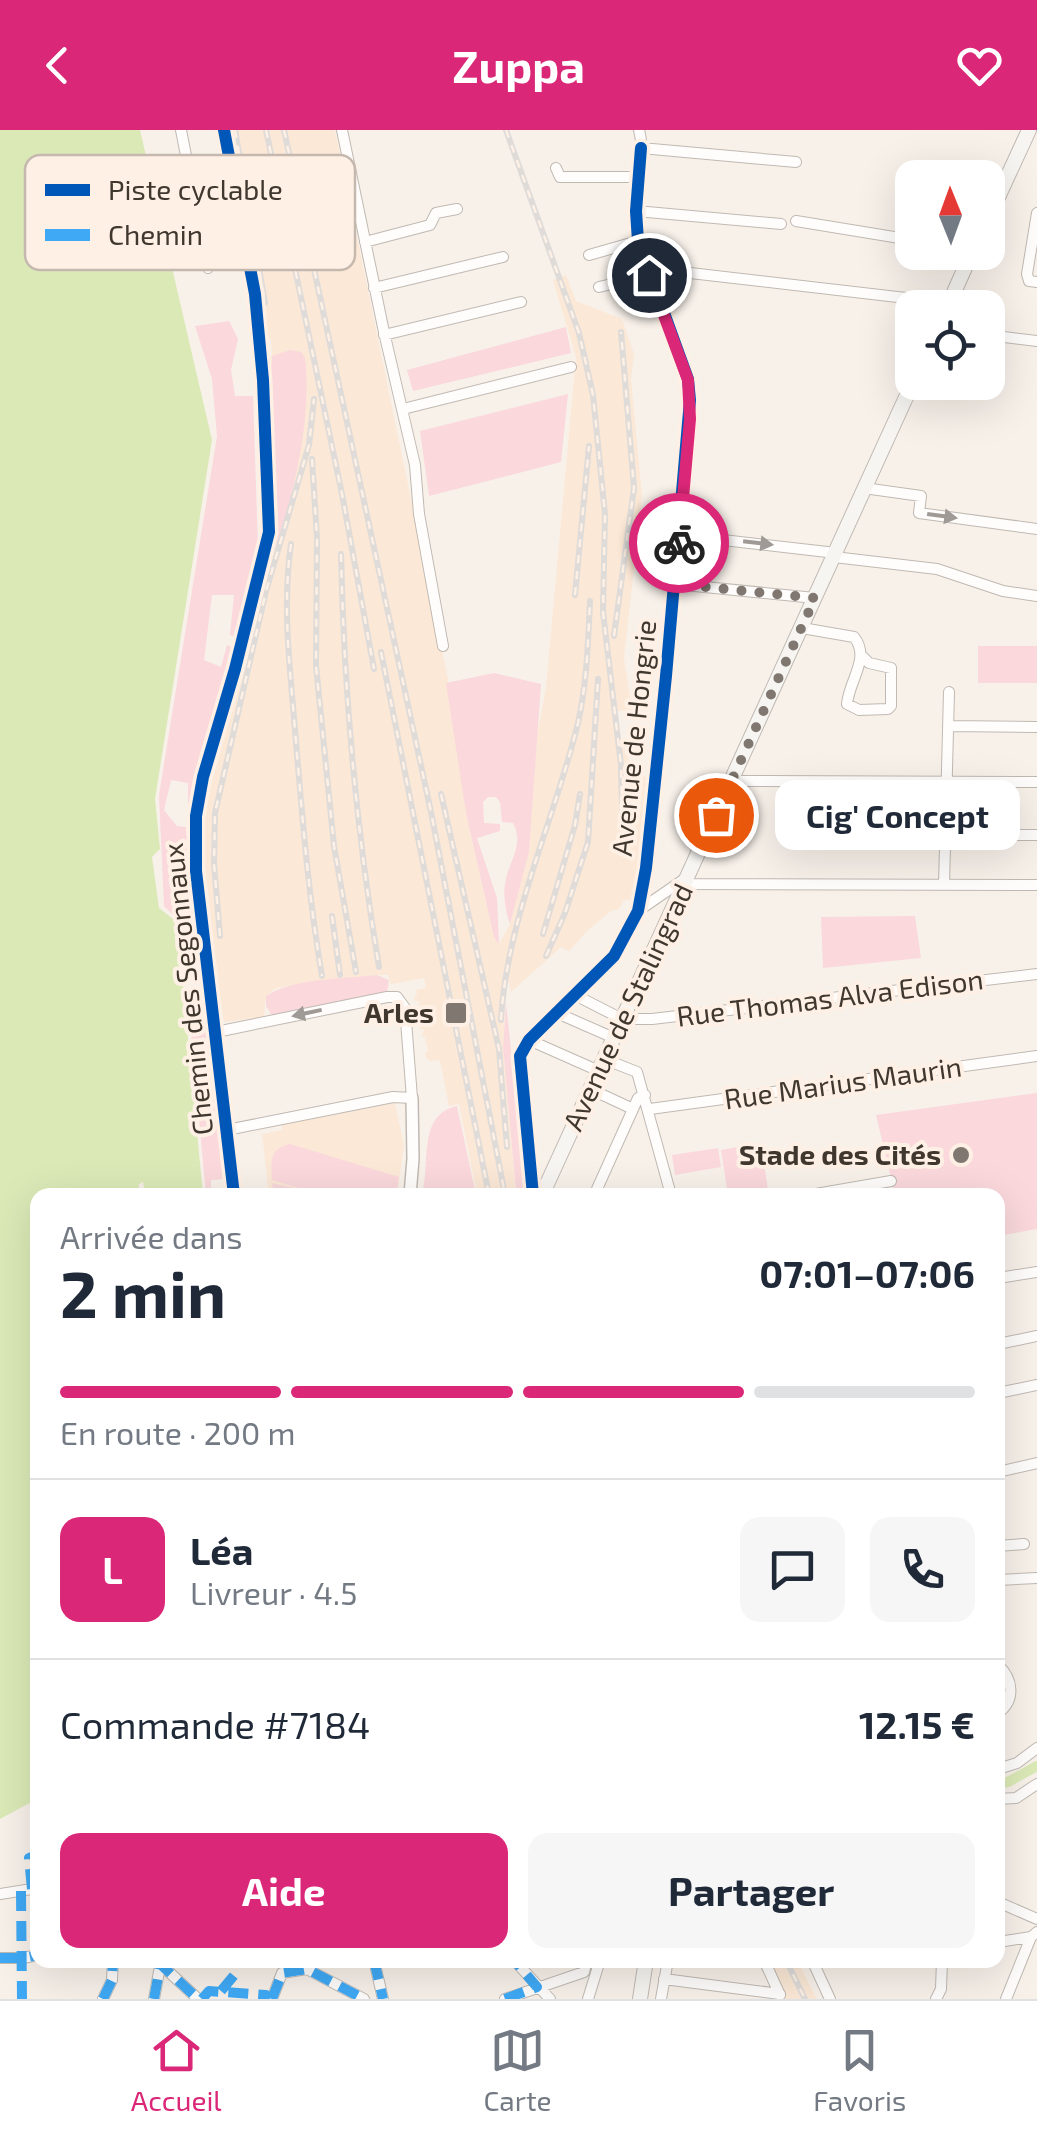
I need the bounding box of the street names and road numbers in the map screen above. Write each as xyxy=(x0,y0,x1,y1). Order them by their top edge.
street label: Avenue de Hongrie xyxy=(604,618,662,858)
street label: Chemin des Segonnaux xyxy=(155,841,219,1137)
street label: Avenue de Stalingrad xyxy=(555,878,699,1136)
street label: Rue Thomas Alva Edison xyxy=(675,961,985,1033)
street label: Rue Marius Maurin xyxy=(722,1049,964,1116)

